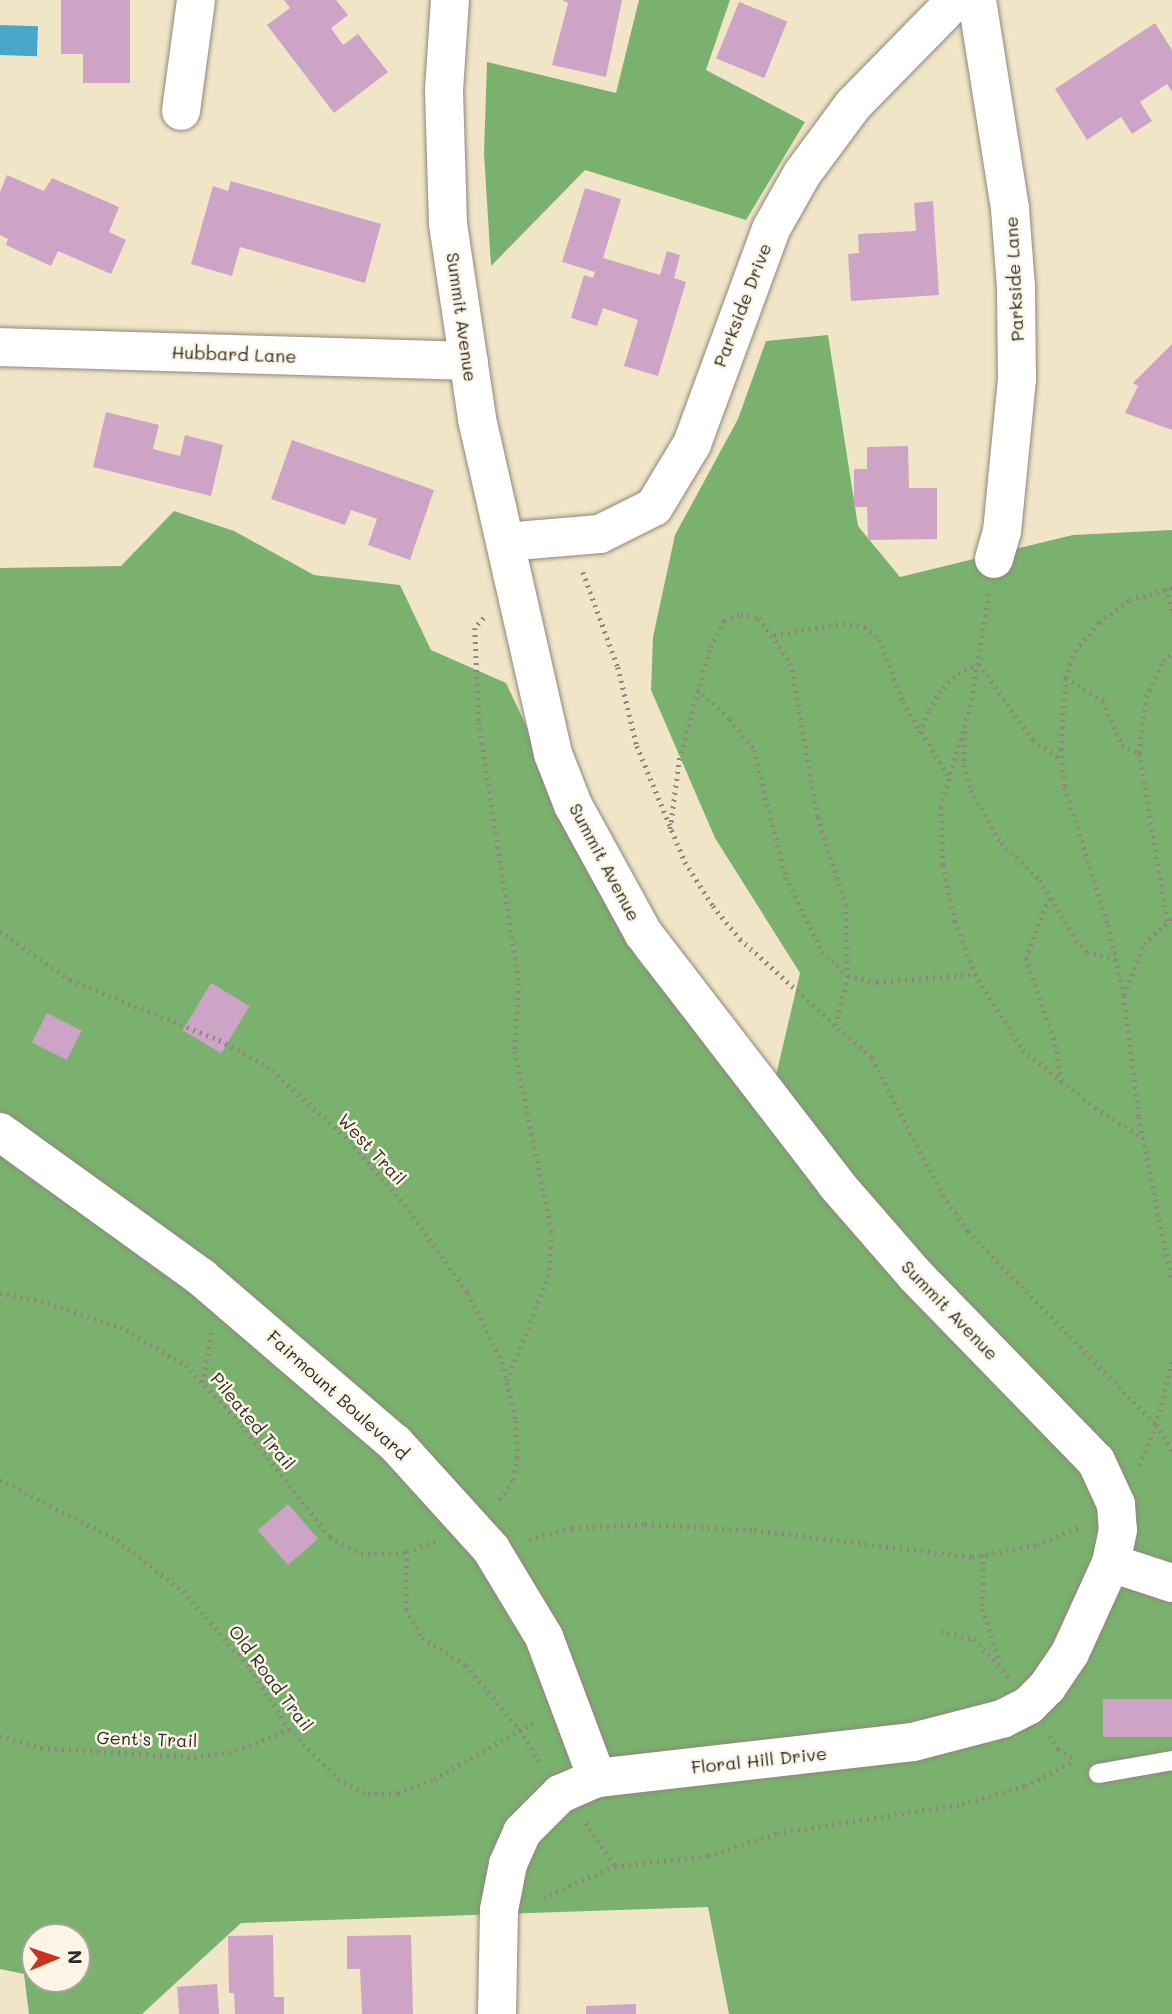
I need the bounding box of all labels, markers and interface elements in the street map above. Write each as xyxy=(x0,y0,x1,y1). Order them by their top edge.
street label: Parkside Lane xyxy=(1000,216,1028,342)
street label: Parkside Drive xyxy=(708,240,776,370)
street label: Summit Avenue xyxy=(442,251,482,383)
street label: Hubbard Lane xyxy=(171,341,297,367)
street label: Summit Avenue xyxy=(565,799,645,925)
street label: West Trail xyxy=(334,1109,410,1189)
street label: Summit Avenue xyxy=(897,1256,1003,1364)
street label: Fairmount Boulevard xyxy=(263,1326,413,1464)
street label: Pileated Trail xyxy=(206,1368,300,1474)
street label: Old Road Trail xyxy=(224,1621,318,1735)
street label: Gent's Trail xyxy=(96,1726,198,1752)
street label: Floral Hill Drive xyxy=(690,1742,828,1778)
north arrow xyxy=(21,1923,91,1993)
text: N xyxy=(63,1950,88,1965)

